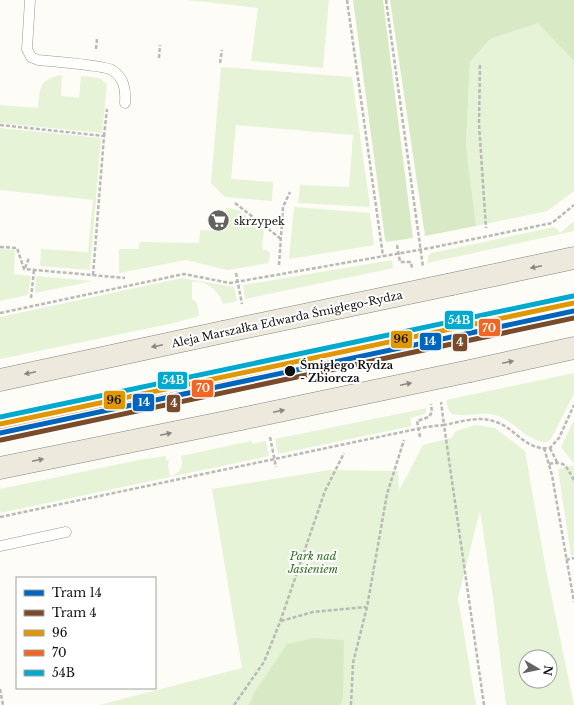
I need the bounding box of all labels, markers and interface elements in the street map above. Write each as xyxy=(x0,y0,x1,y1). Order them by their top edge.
supermarket icon: skrzypek xyxy=(206,208,232,234)
place label: skrzypek xyxy=(234,214,285,228)
one-way arrow xyxy=(530,264,542,270)
street label: Aleja Marszałka Edwarda Śmigłego-Rydza xyxy=(169,287,405,351)
line badge: 54B xyxy=(444,310,474,330)
text: 54B xyxy=(448,313,471,327)
line badge: 70 xyxy=(478,318,501,337)
text: 70 xyxy=(482,321,496,335)
line badge: 96 xyxy=(390,330,413,349)
text: 96 xyxy=(394,332,408,346)
line badge: 14 xyxy=(419,332,442,351)
line badge: 4 xyxy=(452,333,468,352)
text: 14 xyxy=(424,334,436,348)
text: 4 xyxy=(456,335,464,349)
one-way arrow xyxy=(151,344,163,350)
place label: Śmigłego Rydza - Zbiorcza xyxy=(300,358,394,385)
one-way arrow xyxy=(502,359,514,365)
marker: Śmigłego Rydza - Zbiorcza xyxy=(283,364,297,378)
one-way arrow xyxy=(24,371,36,377)
line badge: 54B xyxy=(157,371,188,390)
text: 54B xyxy=(162,373,185,387)
line badge: 70 xyxy=(191,379,214,398)
text: 70 xyxy=(196,381,210,395)
one-way arrow xyxy=(400,381,413,387)
line badge: 96 xyxy=(103,390,126,410)
text: 96 xyxy=(107,393,121,407)
line badge: 14 xyxy=(132,393,155,412)
line badge: 4 xyxy=(166,394,181,413)
text: 14 xyxy=(138,395,150,409)
text: 4 xyxy=(170,396,178,410)
one-way arrow xyxy=(273,407,285,413)
one-way arrow xyxy=(159,431,172,437)
one-way arrow xyxy=(32,457,44,463)
park label: Park nad Jasieniem xyxy=(287,549,338,576)
legend xyxy=(16,577,156,689)
text: Tram 14 xyxy=(52,585,102,600)
text: Tram 4 xyxy=(52,605,96,620)
text: 96 xyxy=(52,625,68,640)
text: 70 xyxy=(52,645,67,660)
north arrow xyxy=(518,649,558,689)
text: N xyxy=(540,664,556,677)
text: 54B xyxy=(52,665,75,680)

